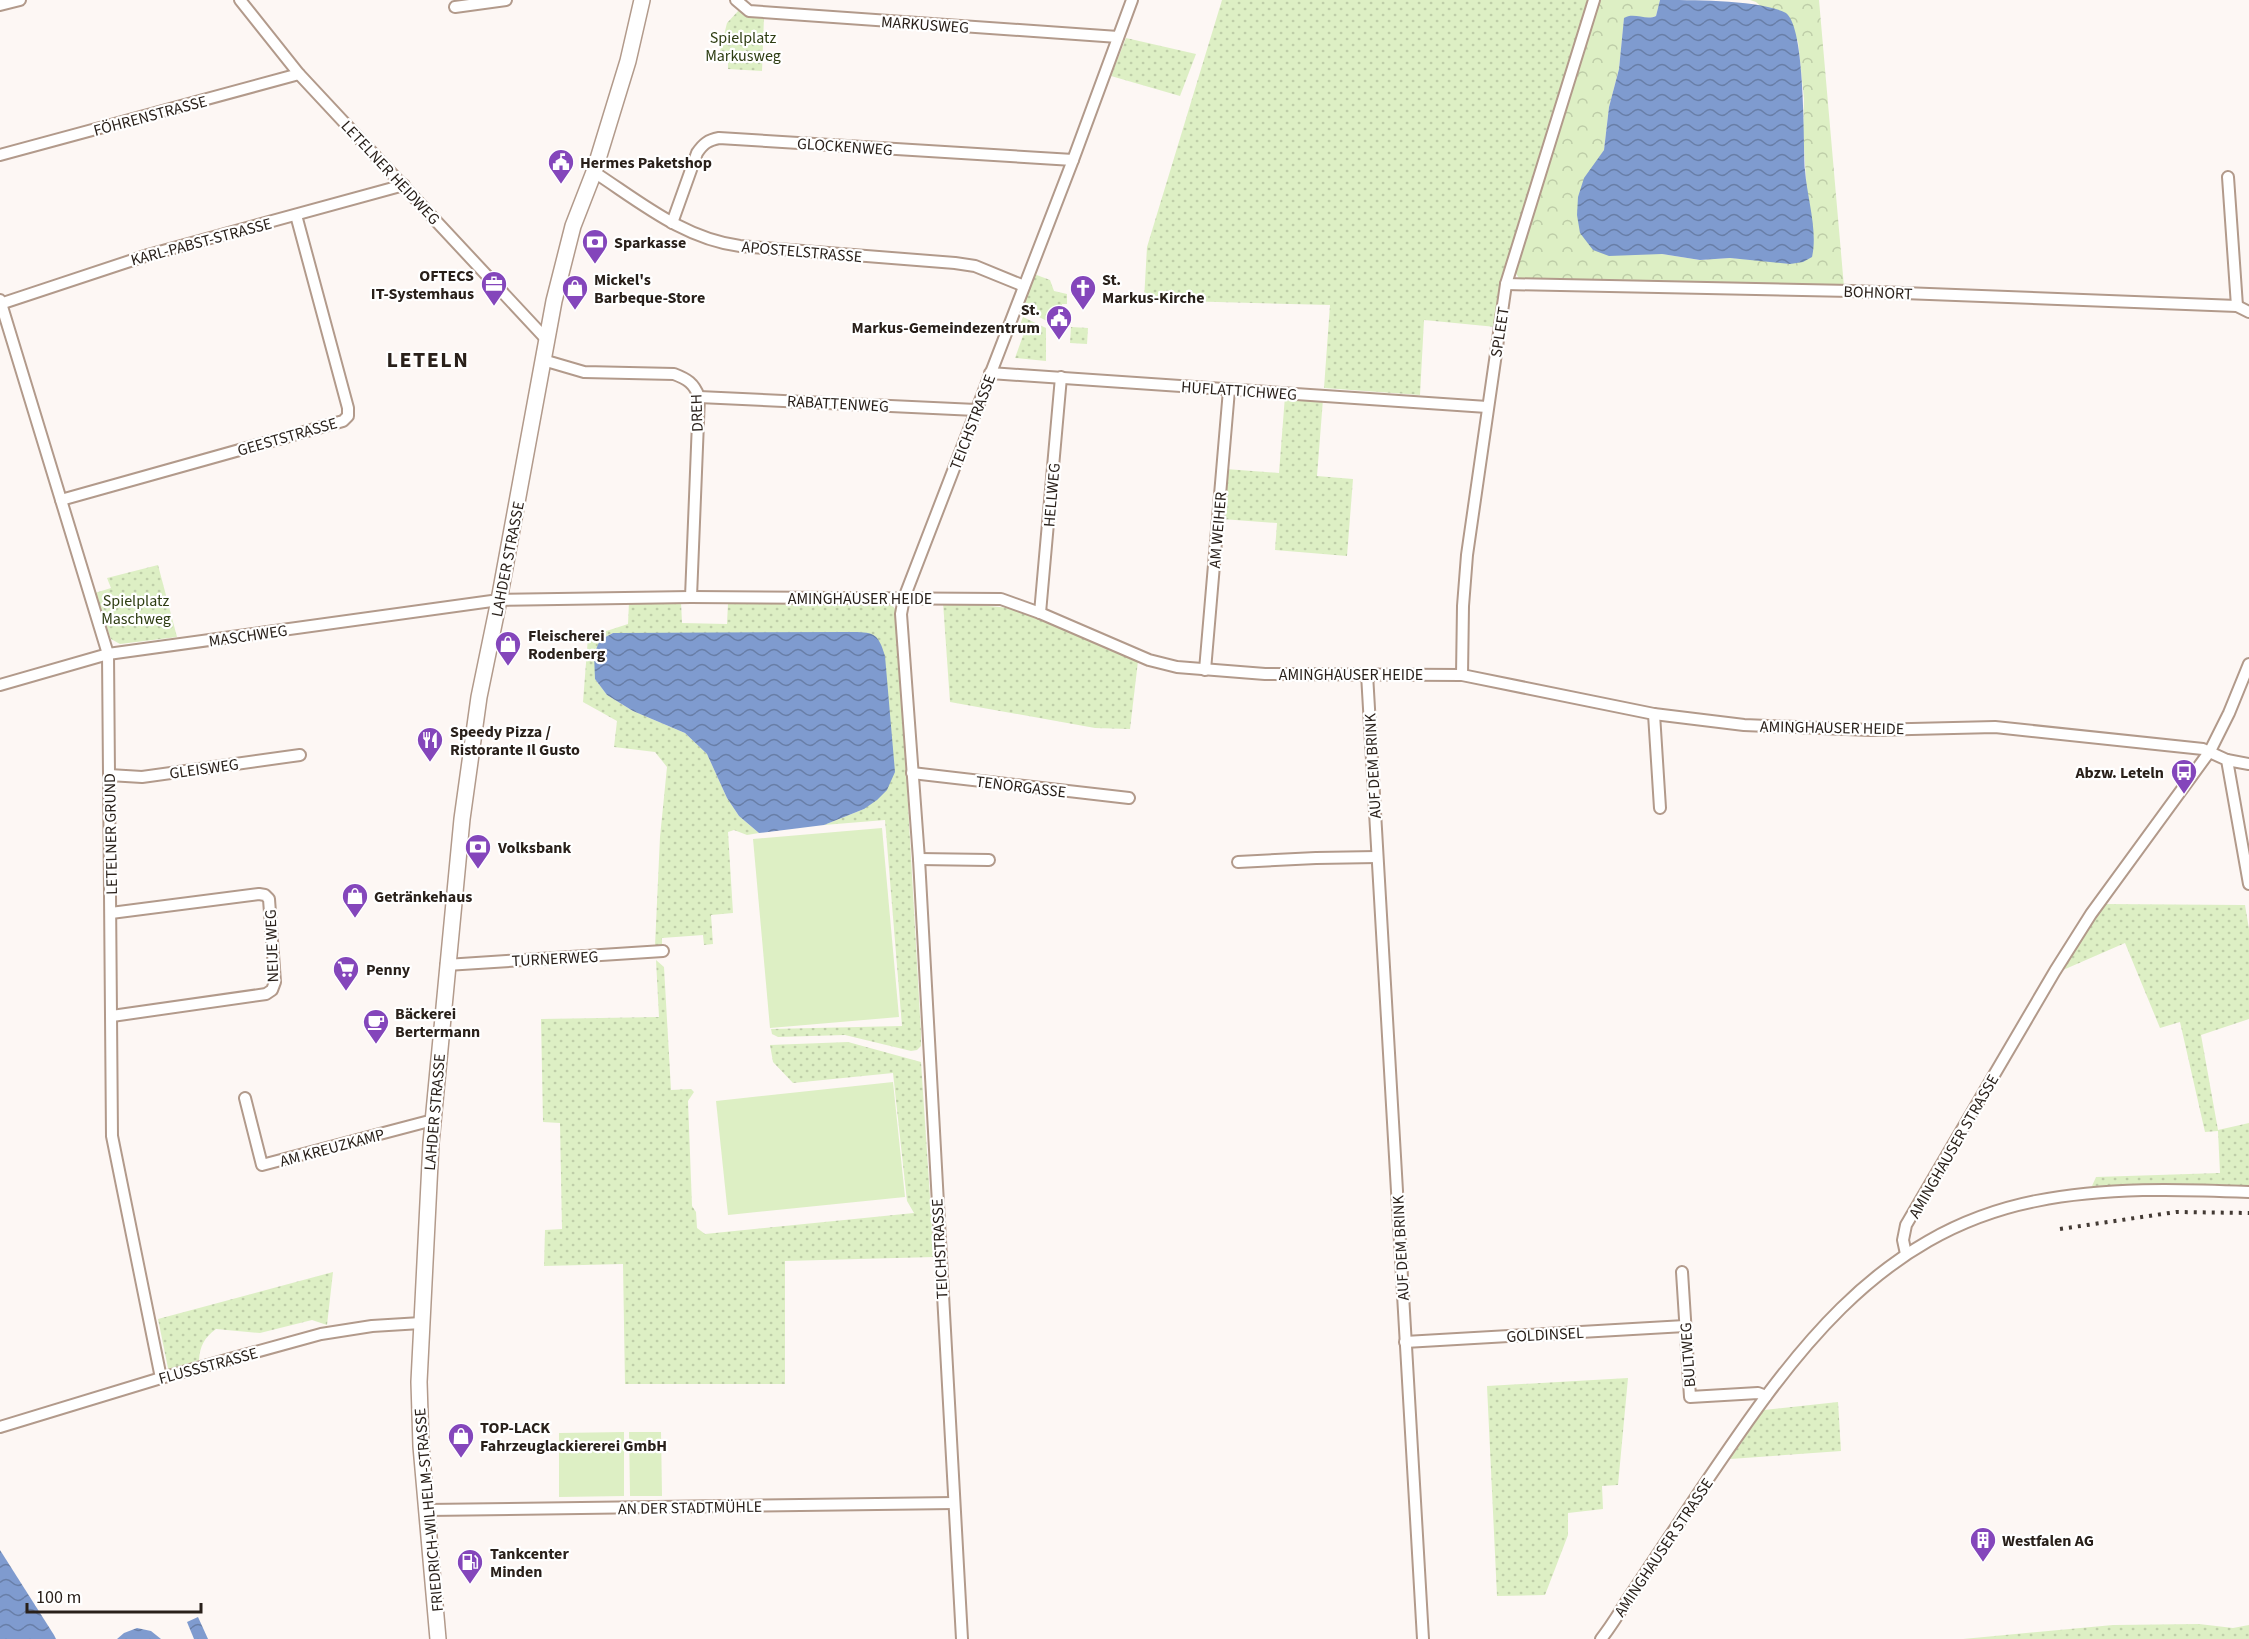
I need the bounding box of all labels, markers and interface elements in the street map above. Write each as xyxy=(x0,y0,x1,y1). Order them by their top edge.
street label: MARKUSWEG xyxy=(880,11,970,39)
park label: Spielplatz Markusweg xyxy=(705,27,781,67)
street label: FÖHRENSTRASSE xyxy=(91,90,209,142)
street label: LETELNER HEIDWEG xyxy=(336,116,445,230)
street label: GLOCKENWEG xyxy=(796,133,894,161)
public building icon: Hermes Paketshop xyxy=(546,147,576,185)
place label: Hermes Paketshop xyxy=(580,152,712,174)
street label: KARL-PABST-STRASSE xyxy=(128,213,274,271)
bank icon: Sparkasse xyxy=(580,227,610,265)
place label: Sparkasse xyxy=(614,232,686,254)
street label: APOSTELSTRASSE xyxy=(741,236,863,268)
place label: OFTECS IT-Systemhaus xyxy=(371,265,474,305)
office icon: OFTECS IT-Systemhaus xyxy=(479,269,509,307)
place label: Mickel's Barbeque-Store xyxy=(594,269,705,309)
place label: St. Markus-Kirche xyxy=(1102,269,1204,309)
shop icon: Mickel's Barbeque-Store xyxy=(560,273,590,311)
church icon: St. Markus-Kirche xyxy=(1068,273,1098,311)
street label: BOHNORT xyxy=(1843,281,1913,305)
place label: St. Markus-Gemeindezentrum xyxy=(852,299,1040,339)
public building icon: St. Markus-Gemeindezentrum xyxy=(1044,303,1074,341)
street label: SPLEET xyxy=(1485,305,1515,359)
district label: LETELN xyxy=(387,344,469,376)
street label: TEICHSTRASSE xyxy=(945,371,1001,473)
street label: HUFLATTICHWEG xyxy=(1180,376,1298,406)
street label: RABATTENWEG xyxy=(787,390,889,418)
street label: DREH xyxy=(685,394,709,432)
street label: GEESTSTRASSE xyxy=(235,412,340,462)
street label: HELLWEG xyxy=(1038,462,1066,528)
street label: AM WEIHER xyxy=(1204,491,1232,569)
street label: LAHDER STRASSE xyxy=(486,499,530,619)
street label: AMINGHAUSER HEIDE xyxy=(788,588,932,610)
park label: Spielplatz Maschweg xyxy=(101,590,171,630)
street label: MASCHWEG xyxy=(207,620,289,652)
place label: Fleischerei Rodenberg xyxy=(528,625,606,665)
shop icon: Fleischerei Rodenberg xyxy=(493,629,523,667)
street label: AMINGHAUSER HEIDE xyxy=(1279,664,1423,686)
street label: AUF DEM BRINK xyxy=(1359,712,1387,819)
street label: AMINGHAUSER HEIDE xyxy=(1760,716,1904,740)
place label: Speedy Pizza / Ristorante Il Gusto xyxy=(450,721,580,761)
restaurant icon: Speedy Pizza / Ristorante Il Gusto xyxy=(415,725,445,763)
street label: GLEISWEG xyxy=(168,753,240,785)
bus stop icon: Abzw. Leteln xyxy=(2169,757,2199,795)
place label: Abzw. Leteln xyxy=(2074,762,2164,784)
street label: TENORGASSE xyxy=(974,771,1067,803)
street label: LETELNER GRUND xyxy=(99,773,123,895)
bank icon: Volksbank xyxy=(463,832,493,870)
place label: Volksbank xyxy=(497,837,571,859)
shop icon: Getränkehaus xyxy=(340,881,370,919)
place label: Getränkehaus xyxy=(374,886,472,908)
street label: NEIJE WEG xyxy=(260,909,284,983)
street label: TURNERWEG xyxy=(511,946,599,972)
supermarket icon: Penny xyxy=(331,954,361,992)
place label: Penny xyxy=(366,959,411,981)
place label: Bäckerei Bertermann xyxy=(395,1003,480,1043)
cafe icon: Bäckerei Bertermann xyxy=(361,1007,391,1045)
street label: LAHDER STRASSE xyxy=(419,1053,451,1172)
street label: AMINGHAUSER STRASSE xyxy=(1904,1070,2004,1223)
street label: AM KREUZKAMP xyxy=(277,1123,387,1173)
street label: AUF DEM BRINK xyxy=(1387,1194,1415,1301)
street label: TEICHSTRASSE xyxy=(926,1198,954,1300)
street label: GOLDINSEL xyxy=(1506,1322,1585,1348)
street label: BULTWEG xyxy=(1675,1322,1701,1388)
street label: FLUSSSTRASSE xyxy=(156,1342,260,1390)
street label: FRIEDRICH-WILHELM-STRASSE xyxy=(409,1407,449,1613)
place label: TOP-LACK Fahrzeuglackiererei GmbH xyxy=(480,1417,667,1457)
shop icon: TOP-LACK Fahrzeuglackiererei GmbH xyxy=(446,1421,476,1459)
street label: AMINGHAUSER STRASSE xyxy=(1609,1474,1718,1621)
street label: AN DER STADTMÜHLE xyxy=(618,1496,762,1520)
building icon: Westfalen AG xyxy=(1968,1525,1998,1563)
place label: Westfalen AG xyxy=(2002,1530,2094,1552)
place label: Tankcenter Minden xyxy=(490,1543,569,1583)
fuel station icon: Tankcenter Minden xyxy=(455,1547,485,1585)
scale bar xyxy=(27,1576,201,1614)
text: 100 m xyxy=(36,1585,81,1610)

